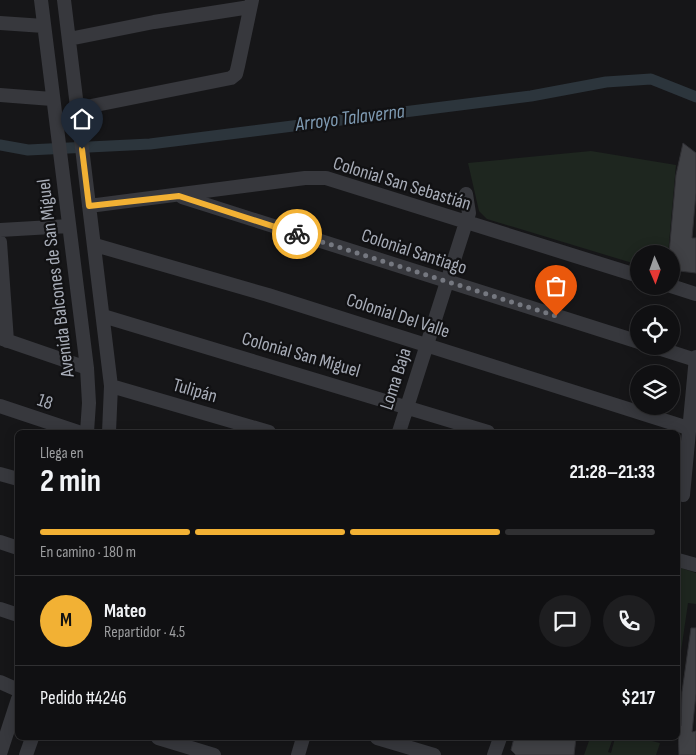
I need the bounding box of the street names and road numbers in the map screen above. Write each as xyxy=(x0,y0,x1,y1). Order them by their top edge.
street label: Colonial San Sebastián xyxy=(330,152,474,216)
street label: Avenida Balcones de San Miguel xyxy=(32,177,80,380)
street label: Colonial Santiago xyxy=(358,224,470,280)
street label: Colonial Del Valle xyxy=(343,288,453,344)
street label: Colonial San Miguel xyxy=(239,327,363,383)
street label: Loma Baja xyxy=(375,345,417,413)
street label: Tulipán xyxy=(170,374,220,408)
street label: 18 xyxy=(34,389,56,415)

